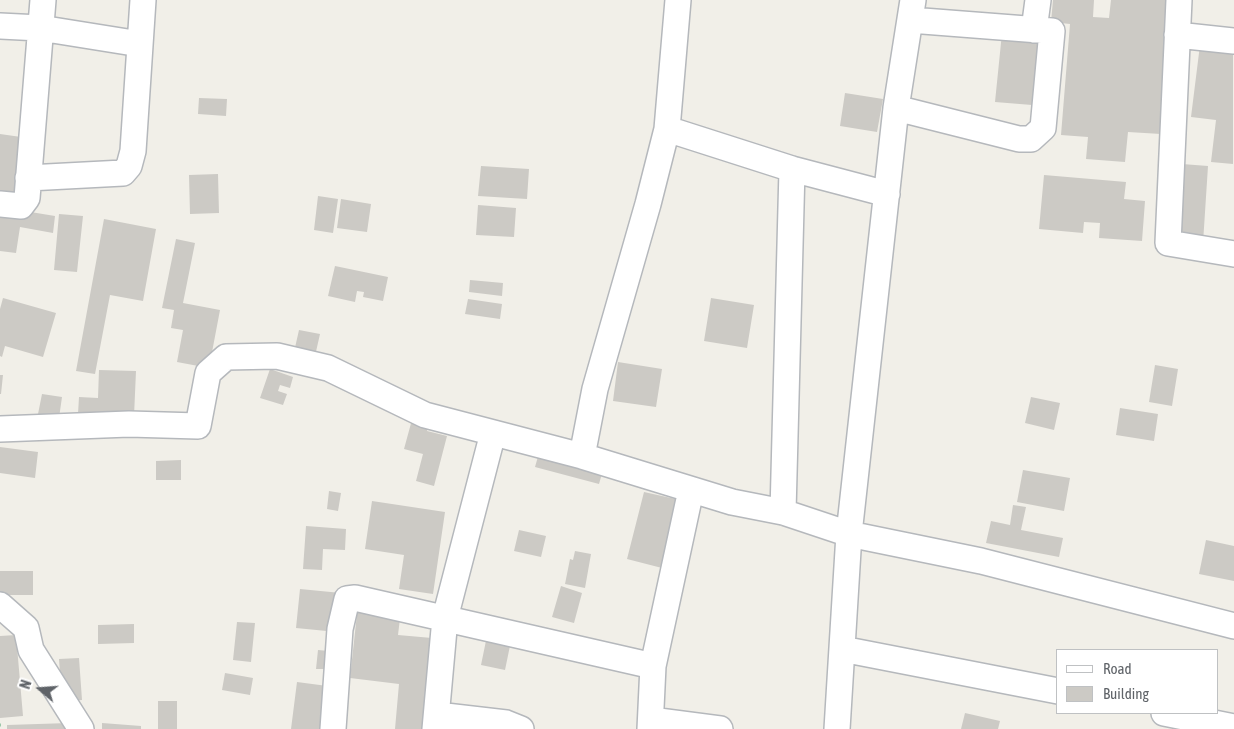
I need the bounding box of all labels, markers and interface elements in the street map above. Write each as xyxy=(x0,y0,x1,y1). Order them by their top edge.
legend xyxy=(1056,649,1219,714)
text: Road xyxy=(1103,660,1132,677)
north arrow xyxy=(15,664,65,714)
text: N xyxy=(17,678,35,691)
text: Building xyxy=(1103,685,1149,702)

